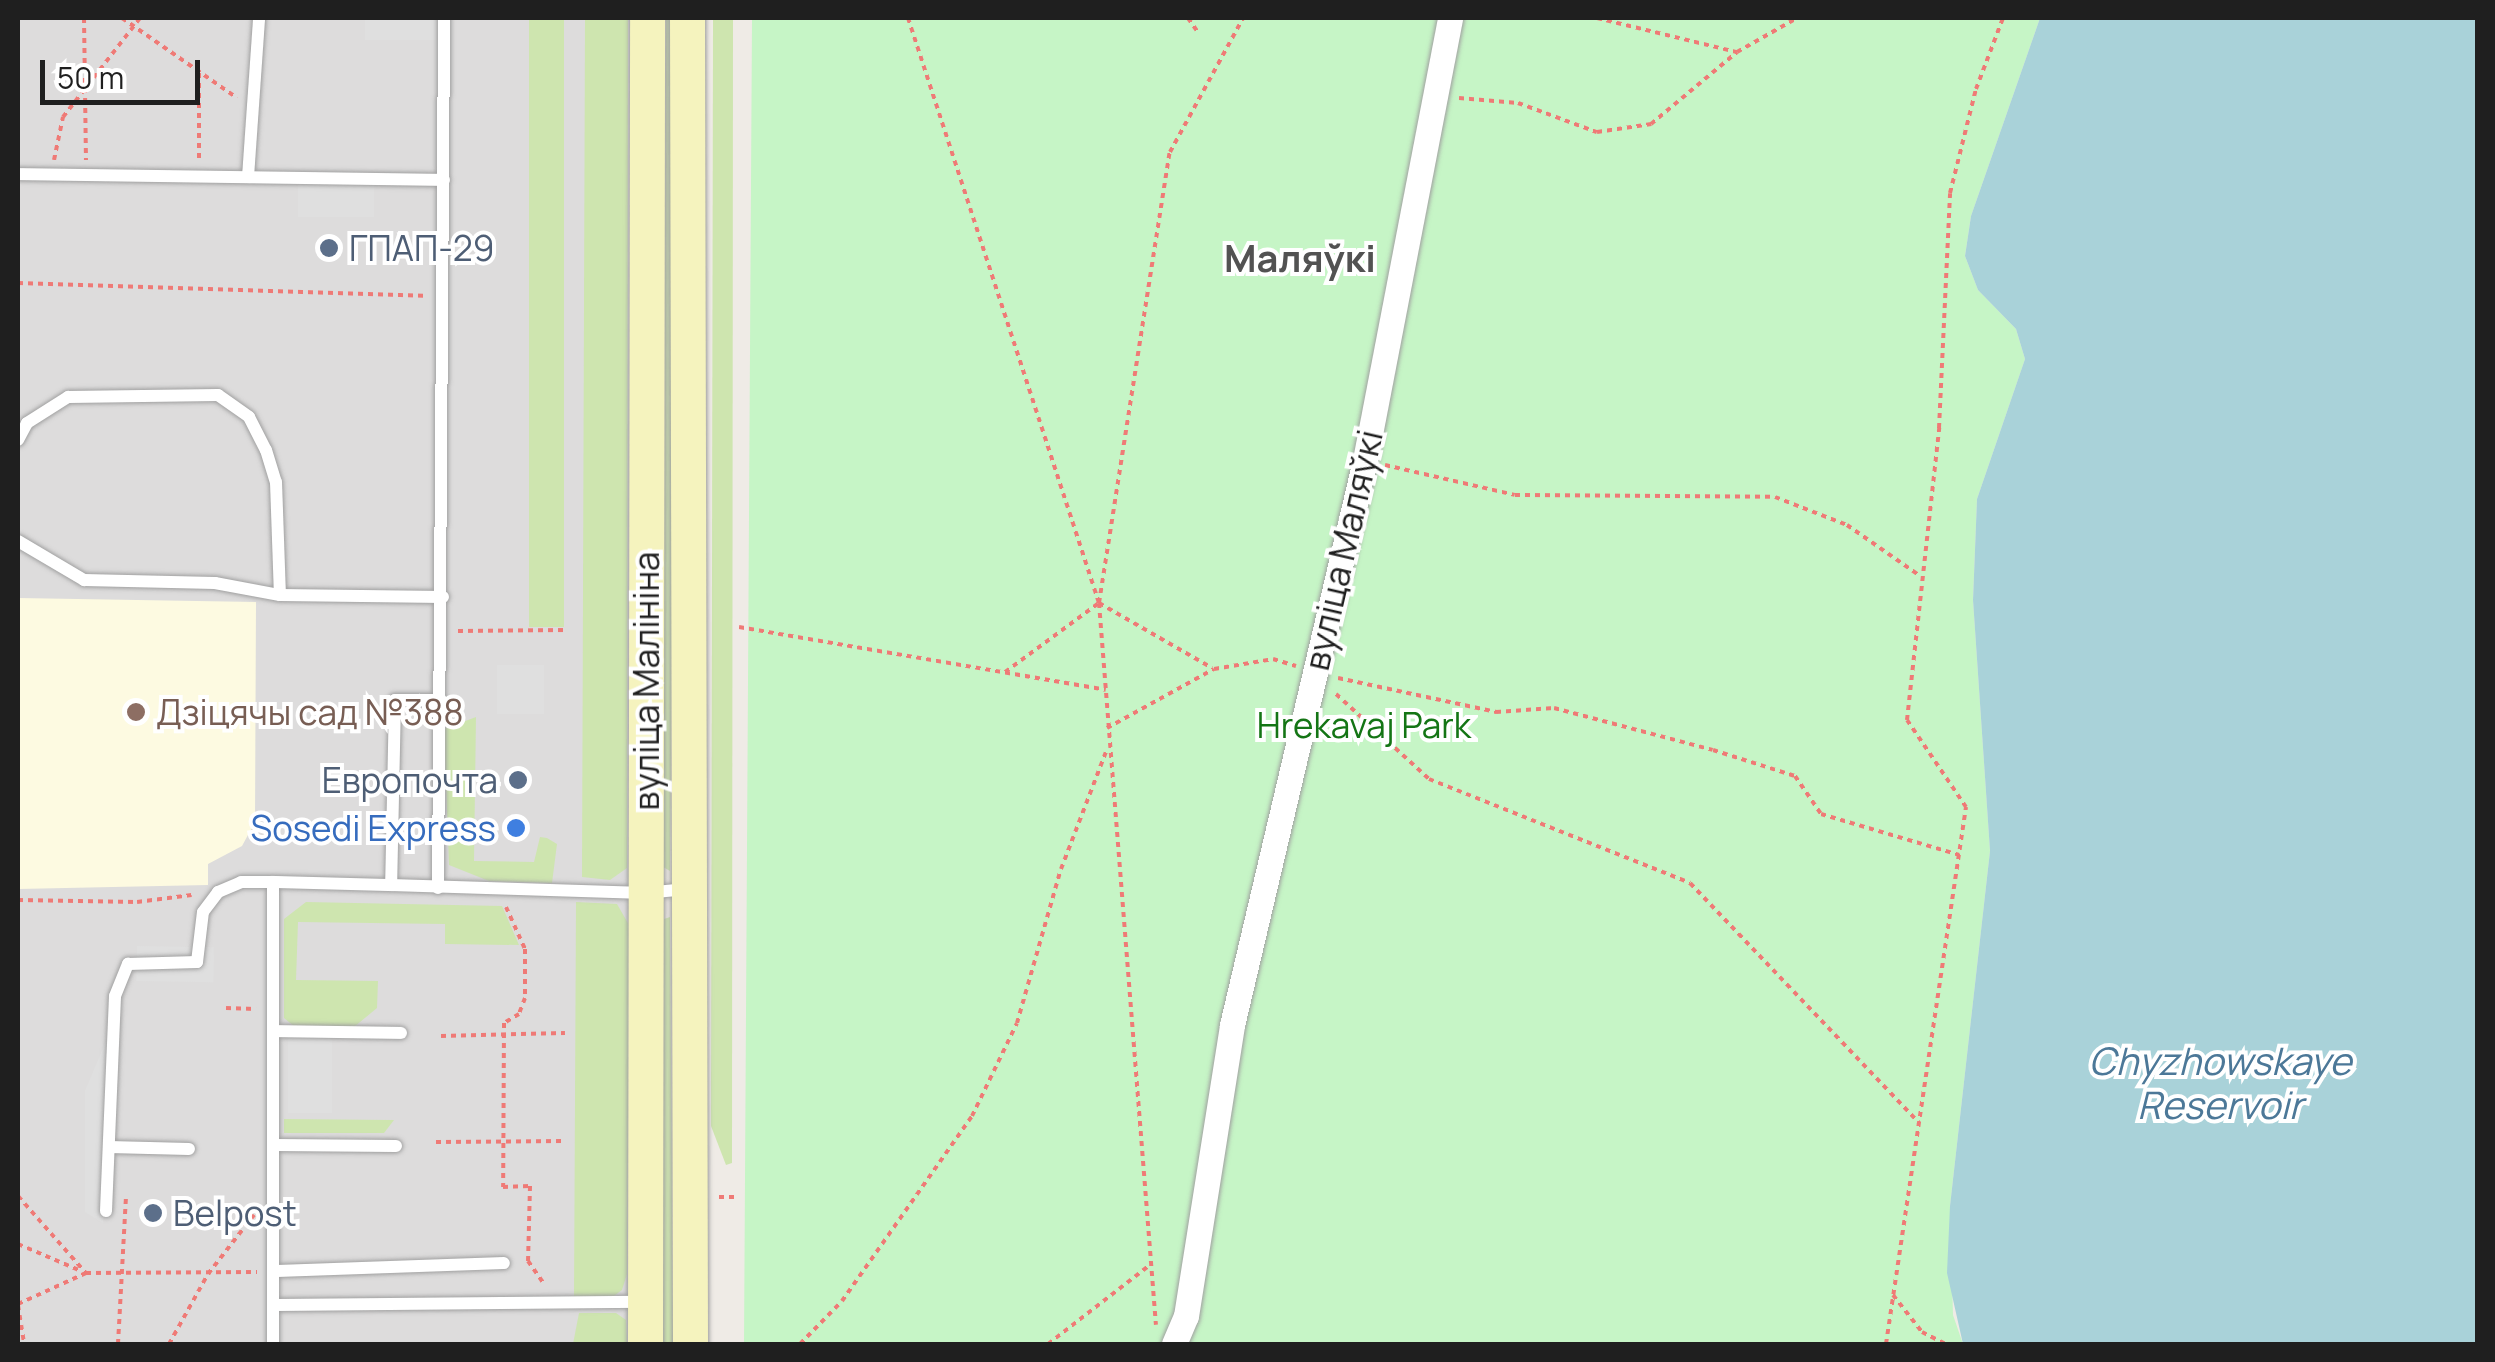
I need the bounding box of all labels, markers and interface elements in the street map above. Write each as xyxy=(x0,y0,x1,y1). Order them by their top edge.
scale bar xyxy=(45,40,205,102)
text: 50 m xyxy=(57,57,124,98)
place label: ГПАП-29 xyxy=(349,227,494,269)
district label: Маляўкі xyxy=(1224,235,1376,281)
marker: ГПАП-29 xyxy=(318,237,340,259)
street label: вуліца Маляўкі xyxy=(1295,426,1391,674)
street label: вуліца Малініна xyxy=(625,551,667,811)
place label: Дзіцячы сад №388 xyxy=(156,691,464,733)
marker: Дзіцячы сад №388 xyxy=(125,701,147,723)
park label: Hrekavaj Park xyxy=(1257,704,1471,746)
place label: Европочта xyxy=(322,759,498,801)
marker: Европочта xyxy=(507,769,529,791)
place label: Sosedi Express xyxy=(251,807,496,849)
marker: Sosedi Express xyxy=(505,817,527,839)
water label: Chyzhowskaye Reservoir xyxy=(2089,1038,2351,1128)
place label: Belpost xyxy=(173,1192,297,1234)
marker: Belpost xyxy=(142,1202,164,1224)

